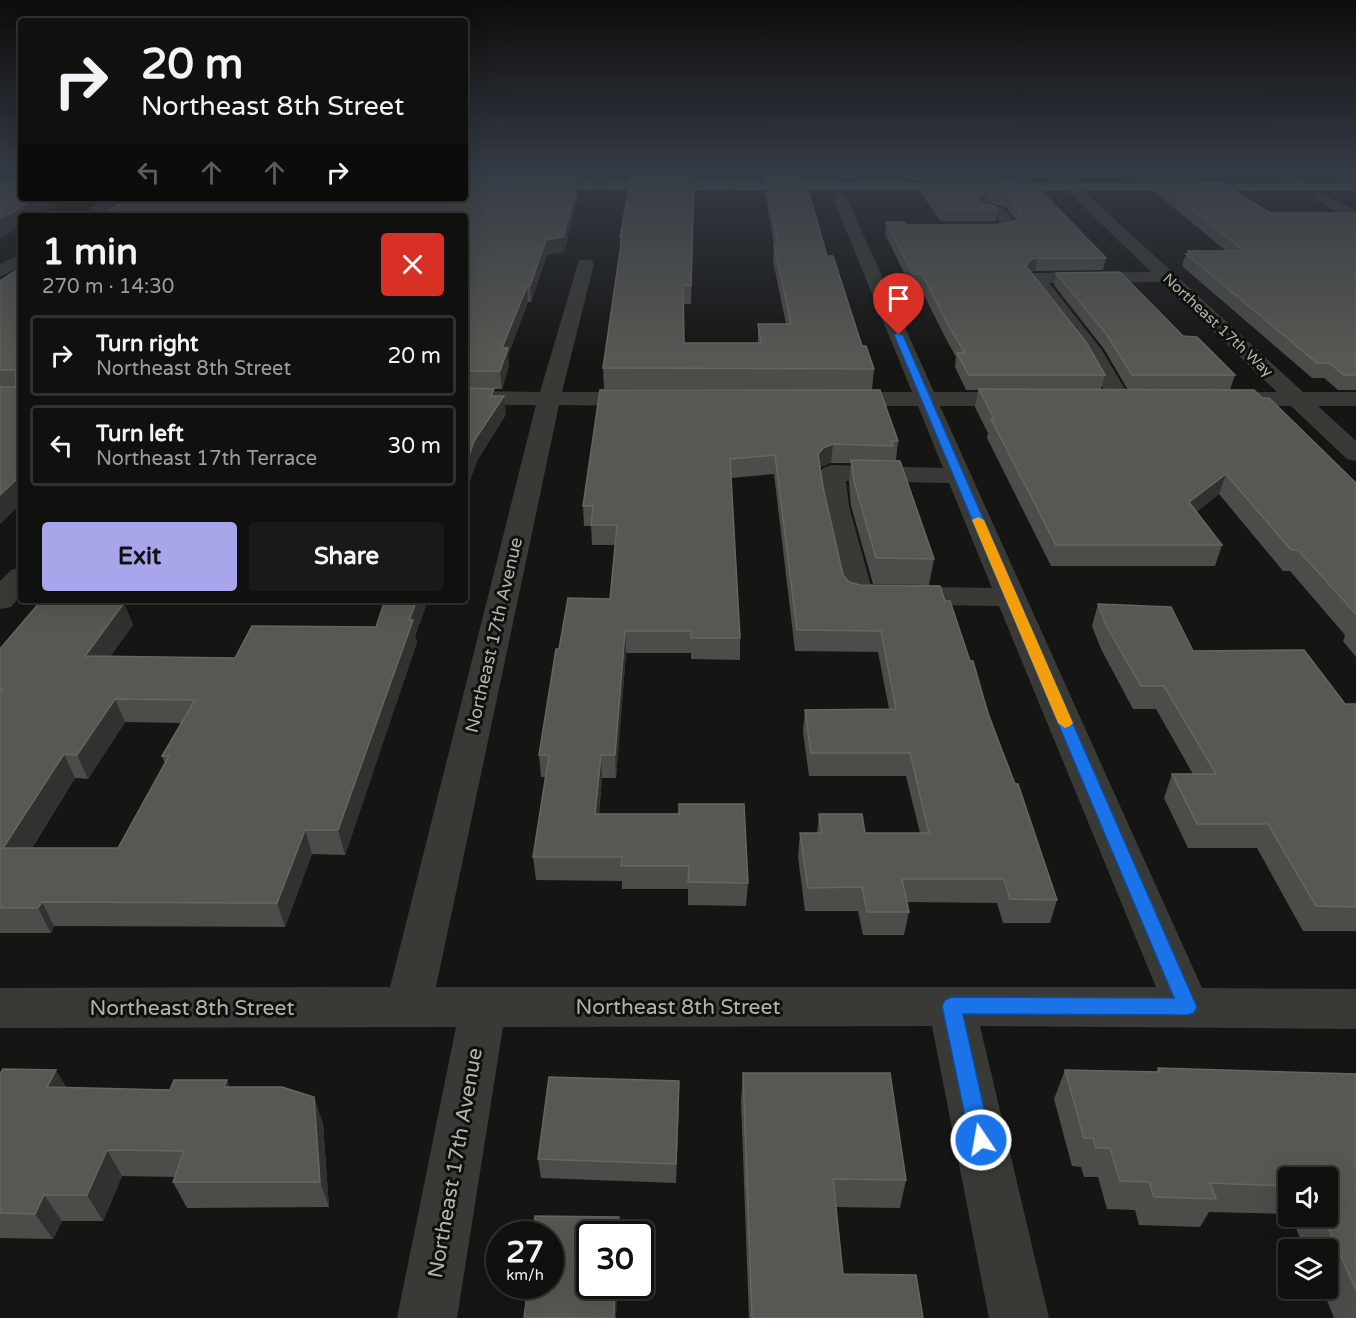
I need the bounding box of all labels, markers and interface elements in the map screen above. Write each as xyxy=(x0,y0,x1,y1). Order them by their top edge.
text: 20 m xyxy=(141,39,243,90)
icon: right xyxy=(42,42,120,120)
text: Northeast 8th Street xyxy=(141,90,404,123)
icon: left xyxy=(132,156,165,189)
icon: ahead xyxy=(195,156,228,189)
icon: ahead xyxy=(258,156,291,189)
icon: right xyxy=(321,156,354,189)
text: 1 min xyxy=(42,231,138,274)
button: close xyxy=(381,233,444,296)
street label: Northeast 17th Way xyxy=(1159,269,1277,381)
pin xyxy=(873,273,924,335)
text: 270 m · 14:30 xyxy=(42,275,174,299)
icon: arrive xyxy=(882,282,915,315)
text: Turn right xyxy=(96,331,198,357)
icon: right xyxy=(45,339,78,372)
text: 20 m xyxy=(387,343,441,369)
text: Northeast 8th Street xyxy=(96,357,291,381)
text: Turn left xyxy=(96,421,184,447)
icon: left xyxy=(45,429,78,462)
text: 30 m xyxy=(387,433,441,459)
text: Northeast 17th Terrace xyxy=(96,447,317,471)
button: Exit xyxy=(42,522,237,591)
button: Share xyxy=(249,522,444,591)
street label: Northeast 17th Avenue xyxy=(461,535,527,735)
street label: Northeast 8th Street xyxy=(576,995,780,1020)
street label: Northeast 8th Street xyxy=(90,996,294,1021)
street label: Northeast 17th Avenue xyxy=(423,1046,488,1280)
position arrow xyxy=(949,1108,1013,1172)
map controls xyxy=(1278,1167,1338,1299)
button: sound xyxy=(1278,1167,1338,1227)
speed limit sign: 30 xyxy=(576,1221,654,1299)
text: 27 xyxy=(506,1234,544,1271)
button: layers xyxy=(1278,1239,1338,1299)
text: km/h xyxy=(506,1266,544,1284)

